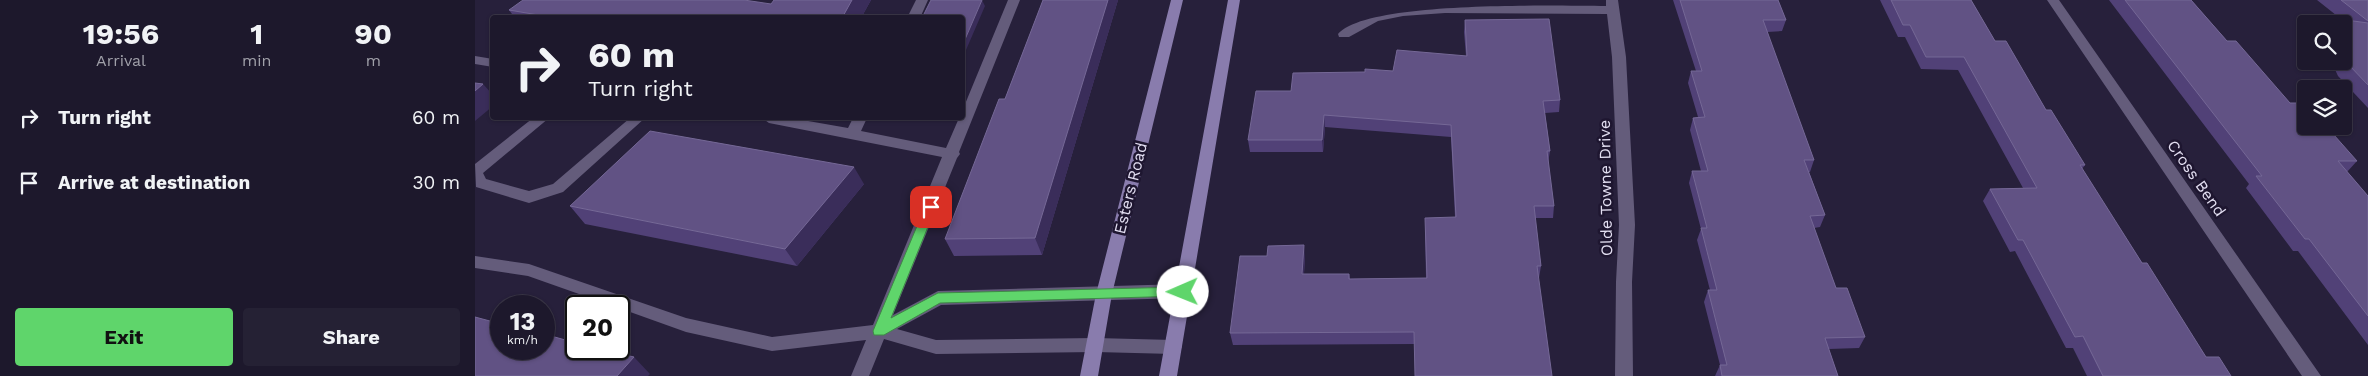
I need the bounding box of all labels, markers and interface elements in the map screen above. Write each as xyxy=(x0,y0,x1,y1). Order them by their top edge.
map controls xyxy=(2297,15,2352,135)
button: search xyxy=(2297,15,2352,70)
text: 19:56 xyxy=(83,16,159,51)
text: 1 xyxy=(250,16,263,51)
text: 90 xyxy=(354,16,392,51)
text: 60 m xyxy=(588,34,675,76)
icon: right xyxy=(505,35,570,100)
text: Arrival xyxy=(96,51,146,70)
text: min xyxy=(242,51,272,70)
text: m xyxy=(366,51,381,70)
text: Turn right xyxy=(588,76,693,101)
button: layers xyxy=(2297,80,2352,135)
icon: right xyxy=(15,104,43,132)
text: Turn right xyxy=(58,106,151,129)
text: 60 m xyxy=(412,106,460,129)
street label: Olde Towne Drive xyxy=(1595,120,1616,256)
street label: Cross Bend xyxy=(2163,136,2230,220)
street label: Esters Road xyxy=(1110,140,1151,236)
icon: arrive xyxy=(15,169,43,197)
text: Arrive at destination xyxy=(58,171,250,194)
text: 30 m xyxy=(413,171,460,194)
pin xyxy=(910,186,952,228)
icon: arrive xyxy=(917,193,945,221)
position arrow xyxy=(1156,265,1208,317)
speed limit sign: 20 xyxy=(565,295,630,360)
text: 13 xyxy=(510,307,535,336)
button: Exit xyxy=(15,308,233,366)
button: Share xyxy=(243,308,460,366)
text: km/h xyxy=(507,333,538,347)

